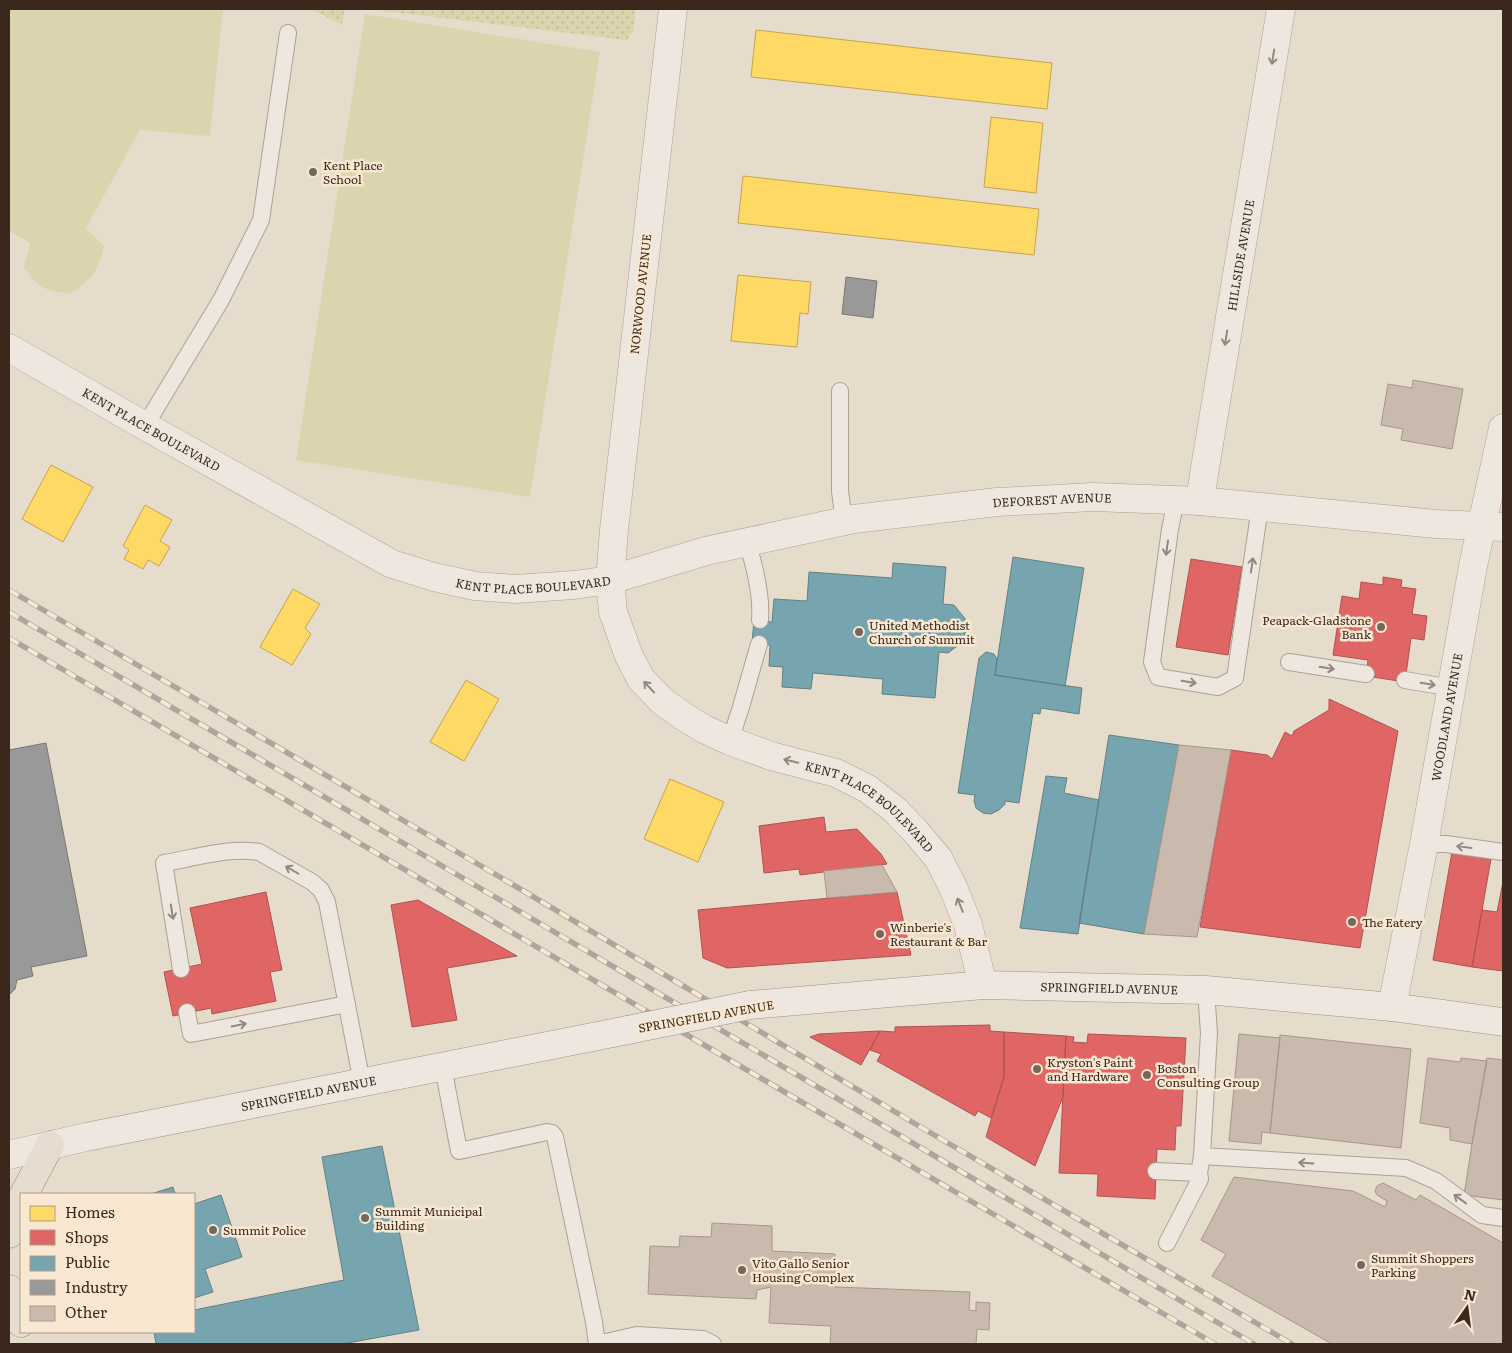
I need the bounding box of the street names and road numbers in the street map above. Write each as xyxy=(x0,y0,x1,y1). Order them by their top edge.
street label: HILLSIDE AVENUE xyxy=(1222,198,1258,312)
street label: NORWOOD AVENUE xyxy=(625,233,655,355)
street label: KENT PLACE BOULEVARD xyxy=(79,383,224,475)
street label: DEFOREST AVENUE xyxy=(991,488,1112,511)
street label: KENT PLACE BOULEVARD xyxy=(454,571,612,598)
street label: WOODLAND AVENUE xyxy=(1426,651,1467,783)
street label: KENT PLACE BOULEVARD xyxy=(803,756,938,856)
street label: SPRINGFIELD AVENUE xyxy=(1040,977,1178,998)
street label: SPRINGFIELD AVENUE xyxy=(637,995,776,1037)
street label: SPRINGFIELD AVENUE xyxy=(239,1071,378,1115)

